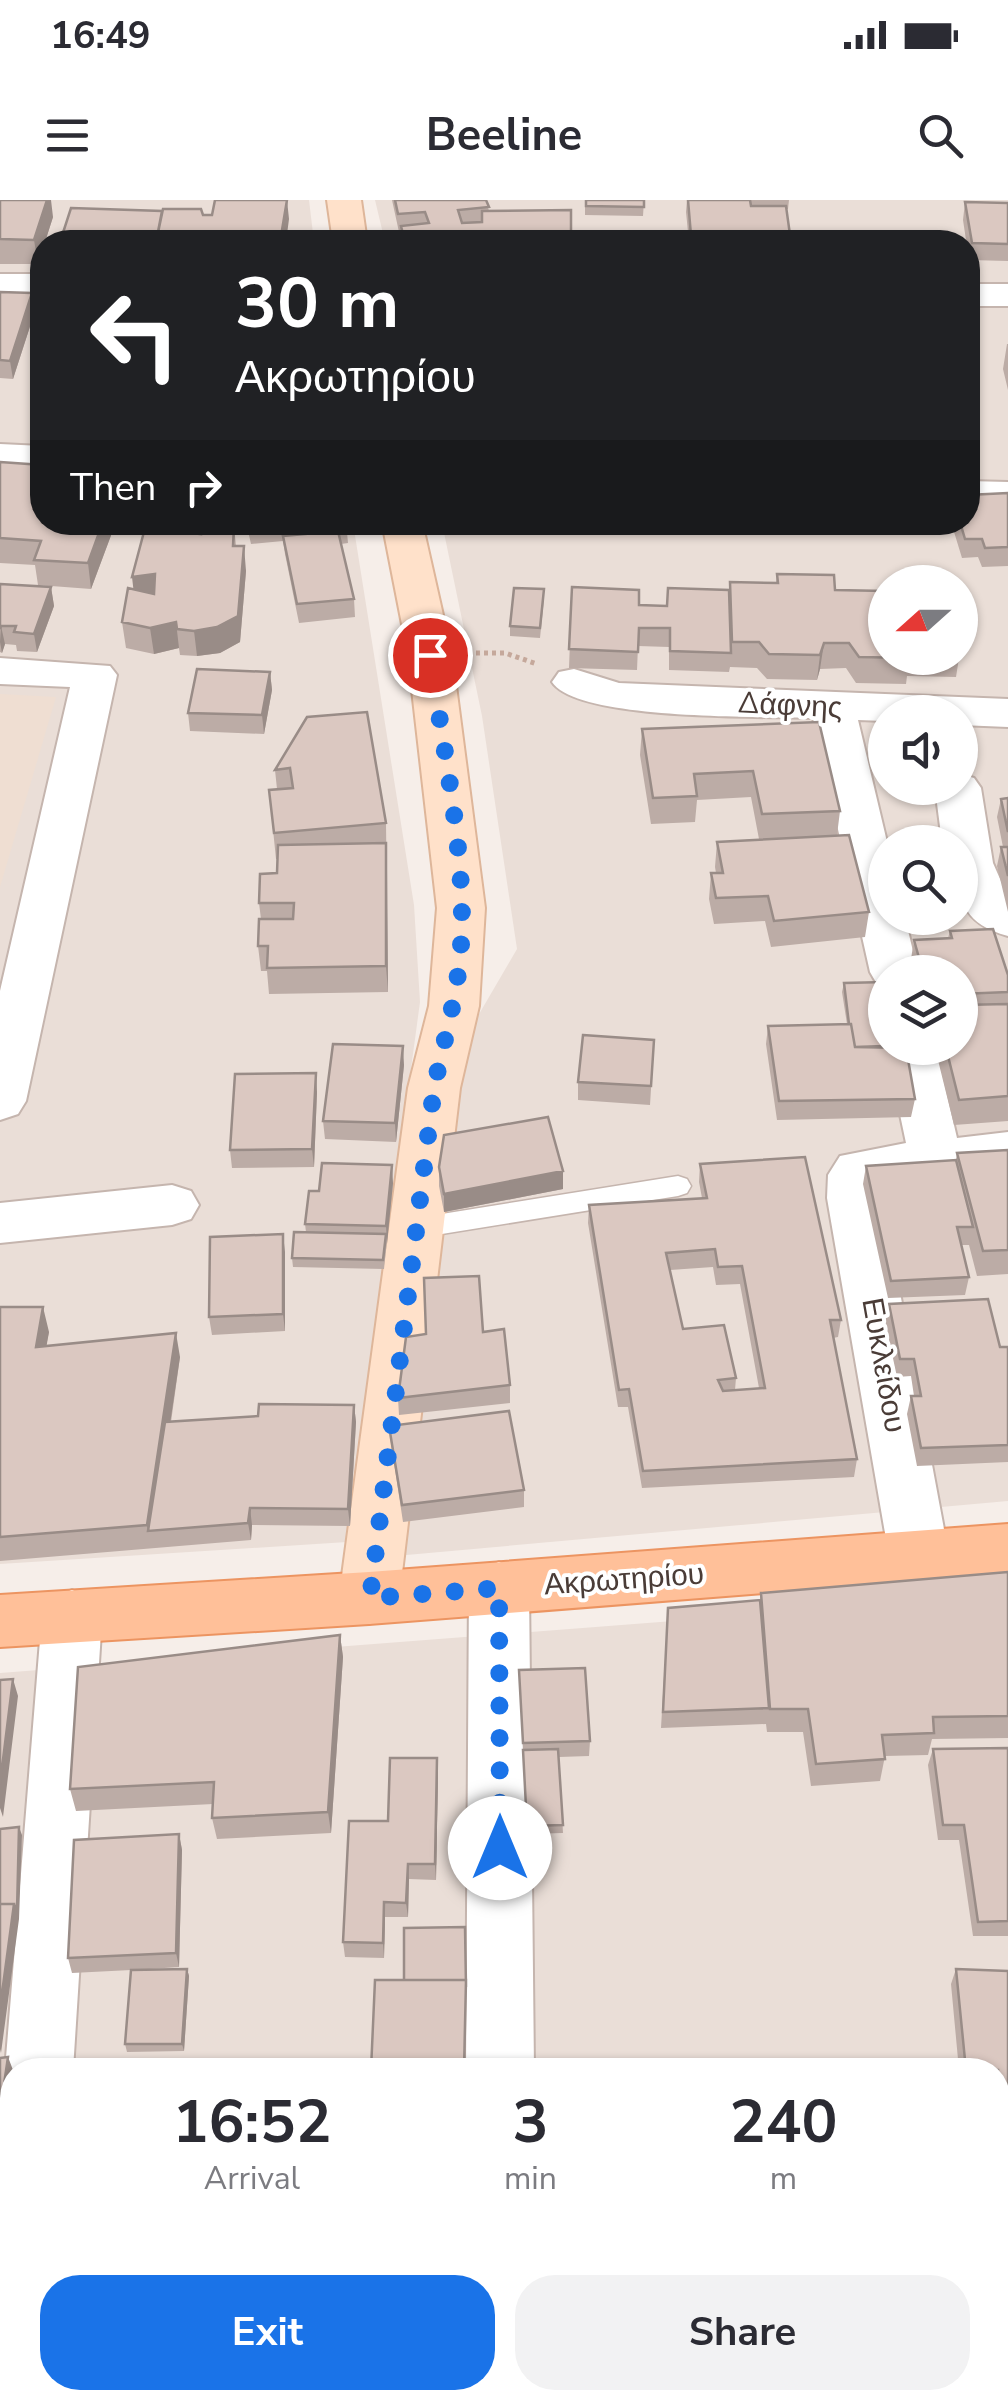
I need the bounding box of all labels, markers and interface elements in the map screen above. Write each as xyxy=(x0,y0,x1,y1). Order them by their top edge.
text: 16:49 xyxy=(50,10,151,61)
text: Beeline xyxy=(426,105,582,166)
icon: menu xyxy=(40,108,95,163)
icon: search xyxy=(913,108,968,163)
text: 30 m xyxy=(235,256,399,352)
icon: left xyxy=(70,270,200,400)
text: Ακρωτηρίου xyxy=(235,347,476,408)
icon: right xyxy=(176,460,231,515)
text: Then xyxy=(70,462,156,513)
north arrow xyxy=(868,565,978,675)
map controls xyxy=(868,565,978,1065)
pin xyxy=(388,613,473,698)
icon: arrive xyxy=(403,628,458,683)
street label: Δάφνης xyxy=(737,682,843,729)
button: sound xyxy=(868,695,978,805)
button: search xyxy=(868,825,978,935)
button: layers xyxy=(868,955,978,1065)
street label: Ευκλείδου xyxy=(851,1294,916,1436)
street label: Ακρωτηρίου xyxy=(543,1553,705,1606)
position arrow xyxy=(448,1796,552,1900)
text: 16:52 xyxy=(173,2081,331,2163)
text: 3 xyxy=(512,2081,548,2163)
text: 240 xyxy=(729,2081,837,2163)
text: Arrival xyxy=(204,2157,300,2200)
text: min xyxy=(504,2157,557,2200)
text: m xyxy=(770,2157,797,2200)
button: Exit xyxy=(40,2275,495,2390)
button: Share xyxy=(515,2275,970,2390)

